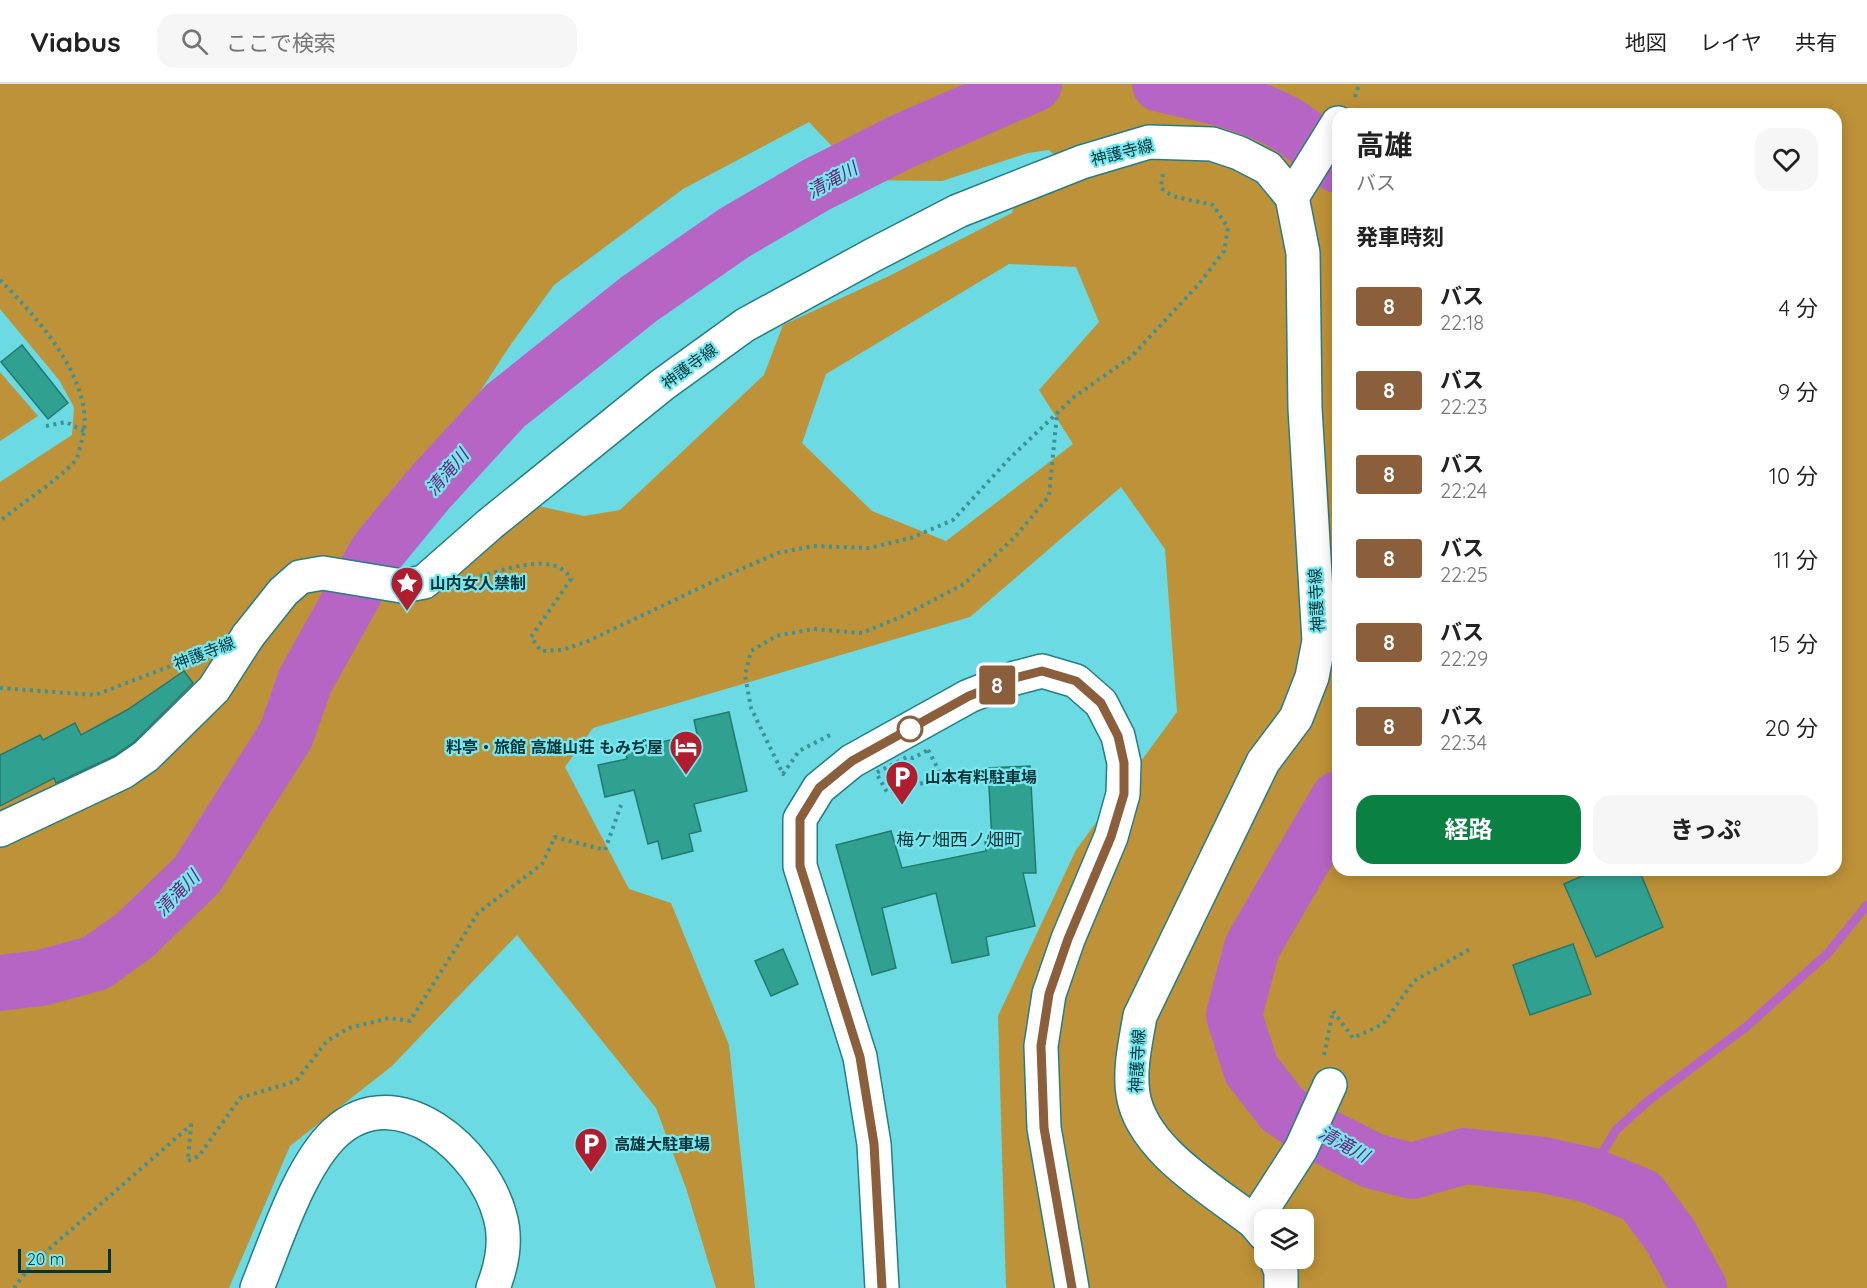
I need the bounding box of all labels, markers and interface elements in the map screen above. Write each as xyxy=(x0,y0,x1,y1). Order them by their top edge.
search box xyxy=(157,14,577,68)
text: Viabus xyxy=(30,24,121,59)
icon: search xyxy=(178,25,211,58)
text: ここで検索 xyxy=(226,29,336,57)
text: 地図 xyxy=(1625,29,1667,55)
text: レイヤ xyxy=(1700,29,1762,55)
text: 共有 xyxy=(1795,29,1837,55)
text: 高雄 xyxy=(1356,127,1412,162)
button: heart xyxy=(1755,128,1818,191)
street label: 神護寺線 xyxy=(1089,135,1155,169)
water label: 清滝川 xyxy=(803,156,863,203)
text: バス xyxy=(1356,170,1396,195)
text: 発車時刻 xyxy=(1356,223,1444,251)
text: バス xyxy=(1440,282,1484,310)
text: 8 xyxy=(1383,293,1395,319)
text: 4 分 xyxy=(1778,294,1818,322)
text: 22:18 xyxy=(1440,310,1484,335)
street label: 神護寺線 xyxy=(657,339,721,393)
text: バス xyxy=(1440,366,1484,394)
text: 8 xyxy=(1383,377,1395,403)
text: 9 分 xyxy=(1778,378,1818,406)
text: 22:23 xyxy=(1440,394,1487,419)
water label: 清滝川 xyxy=(421,443,475,500)
text: バス xyxy=(1440,450,1484,478)
text: 8 xyxy=(1383,461,1395,487)
text: 10 分 xyxy=(1769,462,1818,490)
text: 22:24 xyxy=(1440,478,1487,503)
text: バス xyxy=(1440,534,1484,562)
text: 8 xyxy=(1383,545,1395,571)
text: 11 分 xyxy=(1774,546,1818,574)
text: 22:25 xyxy=(1440,562,1488,587)
place icon: 山内女人禁制 xyxy=(389,565,425,612)
street label: 神護寺線 xyxy=(1304,568,1328,632)
place label: 山内女人禁制 xyxy=(430,573,526,593)
text: バス xyxy=(1440,618,1484,646)
text: 8 xyxy=(1383,629,1395,655)
text: 15 分 xyxy=(1770,630,1818,658)
street label: 神護寺線 xyxy=(171,632,237,674)
text: 22:29 xyxy=(1440,646,1488,671)
line badge: 8 xyxy=(978,666,1016,704)
text: 8 xyxy=(991,672,1003,698)
text: バス xyxy=(1440,702,1484,730)
text: 8 xyxy=(1383,713,1395,739)
text: 20 分 xyxy=(1765,714,1818,742)
unlabelled marker xyxy=(897,716,923,742)
hotel icon: 料亭・旅館 高雄山荘 もみぢ屋 xyxy=(668,729,704,776)
text: 22:34 xyxy=(1440,730,1487,755)
place label: 料亭・旅館 高雄山荘 もみぢ屋 xyxy=(446,737,663,757)
parking icon: 山本有料駐車場 xyxy=(884,759,920,806)
place label: 山本有料駐車場 xyxy=(925,767,1037,787)
button: 経路 xyxy=(1356,795,1581,864)
button: きっぷ xyxy=(1593,795,1818,864)
district label: 梅ケ畑西ノ畑町 xyxy=(896,828,1022,851)
water label: 清滝川 xyxy=(150,864,205,920)
street label: 神護寺線 xyxy=(1125,1029,1149,1093)
water label: 清滝川 xyxy=(1315,1121,1375,1168)
parking icon: 高雄大駐車場 xyxy=(573,1126,609,1173)
place label: 高雄大駐車場 xyxy=(614,1134,710,1154)
map controls xyxy=(1254,1209,1314,1269)
button: layers xyxy=(1254,1209,1314,1269)
scale bar xyxy=(18,1246,111,1274)
text: 20 m xyxy=(27,1249,64,1269)

